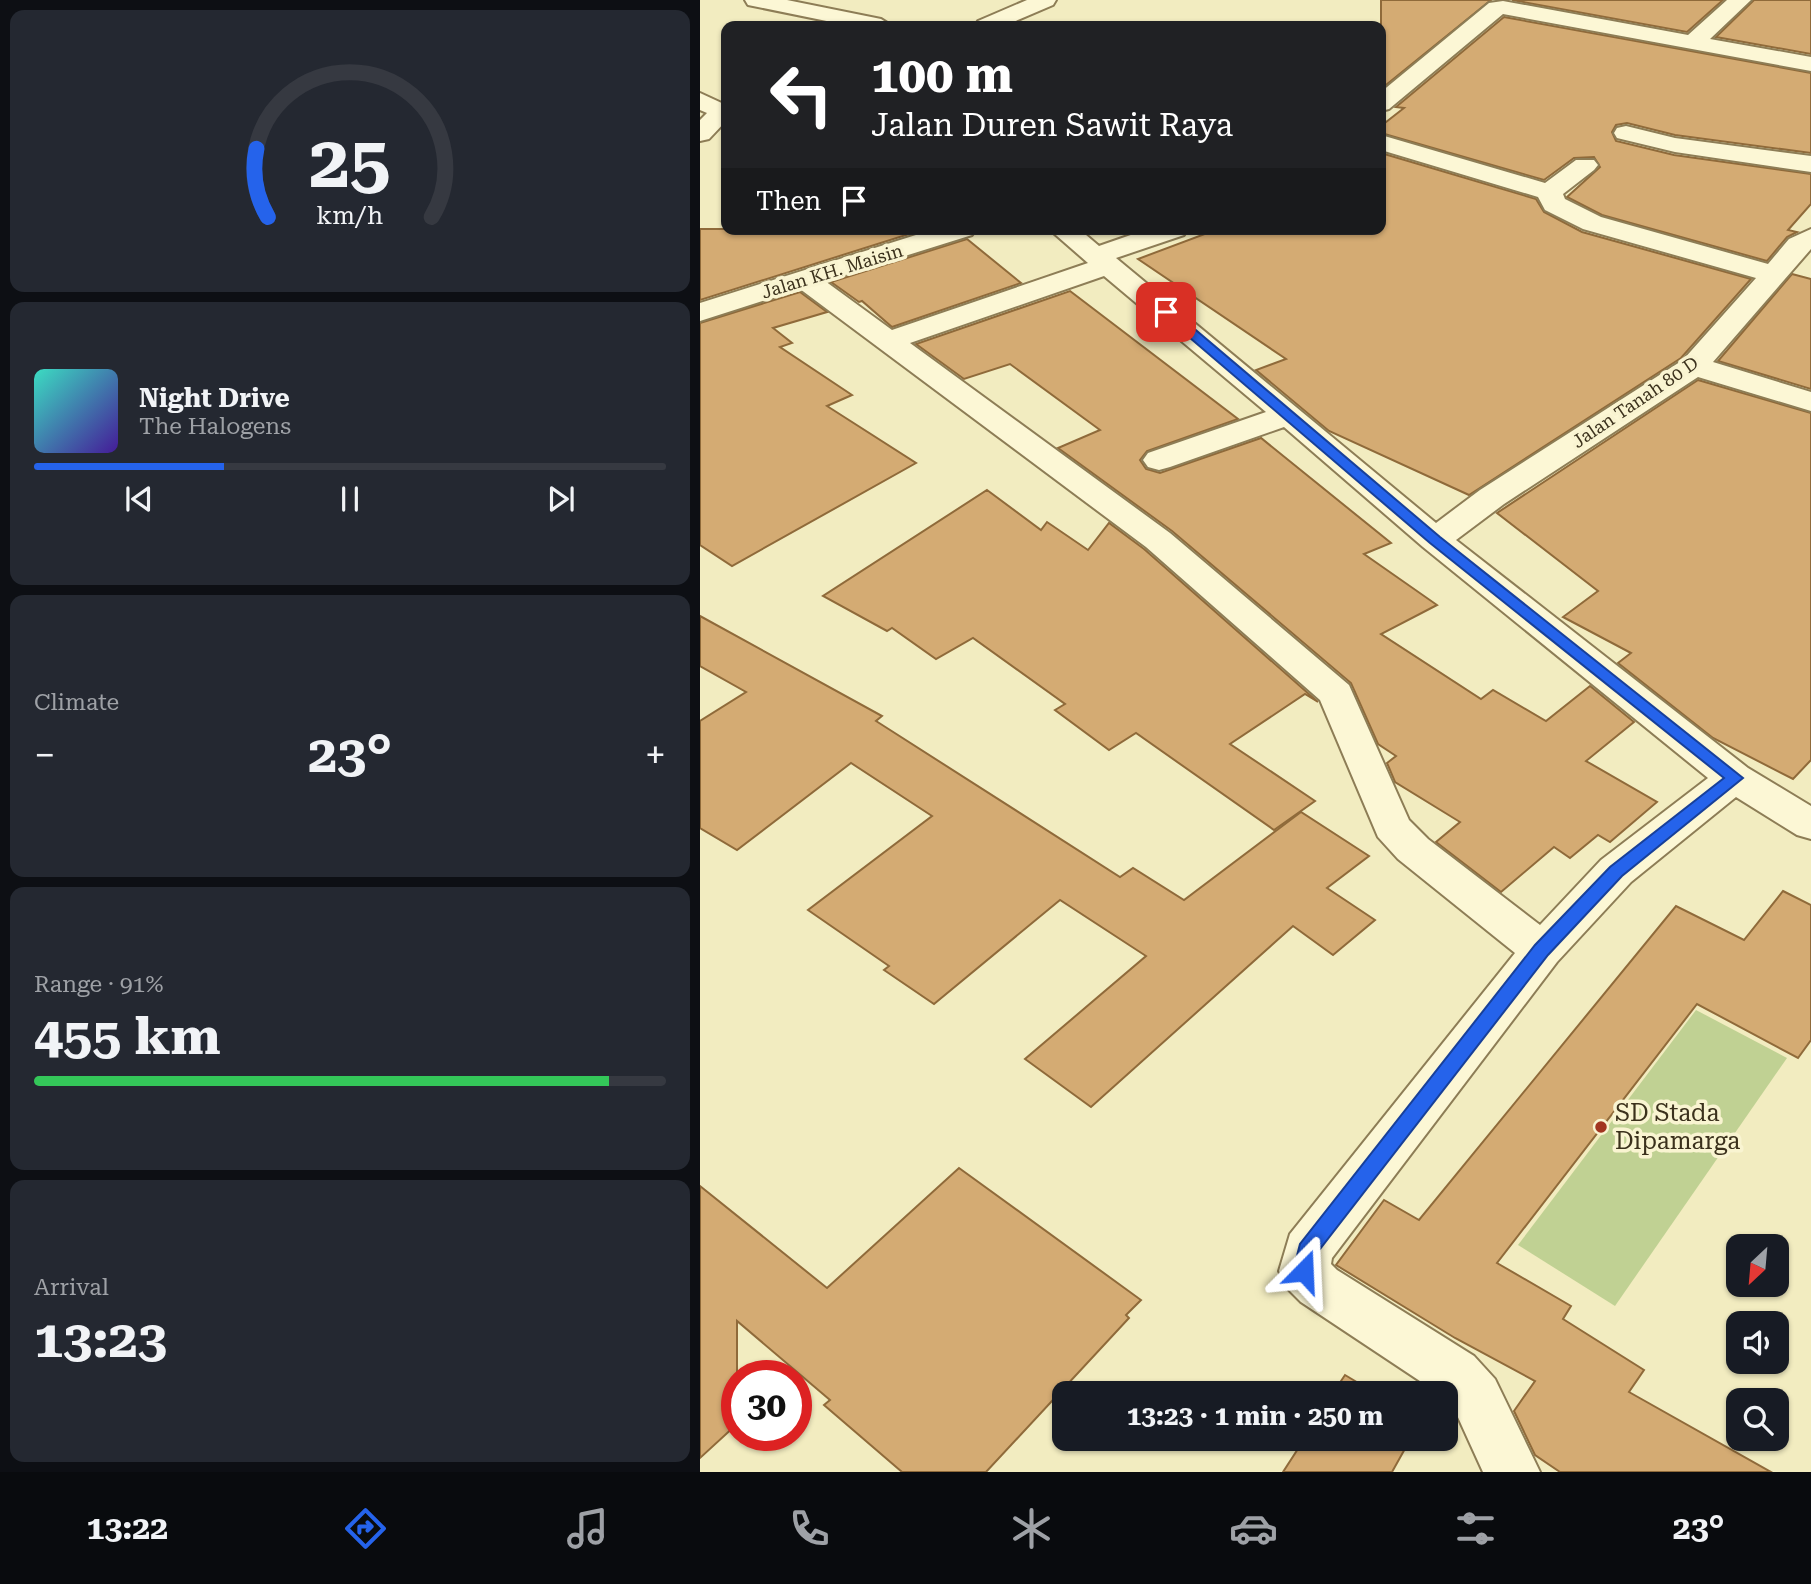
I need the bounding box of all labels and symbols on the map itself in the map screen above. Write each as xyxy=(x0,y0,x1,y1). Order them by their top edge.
street label: Jalan KH. Maisin xyxy=(759,239,906,302)
pin xyxy=(1136,282,1196,342)
street label: Jalan Tanah 80 D xyxy=(1568,352,1702,452)
place label: SD Stada Dipamarga xyxy=(1615,1099,1740,1155)
marker: SD Stada Dipamarga xyxy=(1593,1119,1609,1135)
position arrow xyxy=(1267,1234,1341,1308)
north arrow xyxy=(1726,1234,1788,1297)
speed limit sign: 30 xyxy=(721,1360,812,1451)

